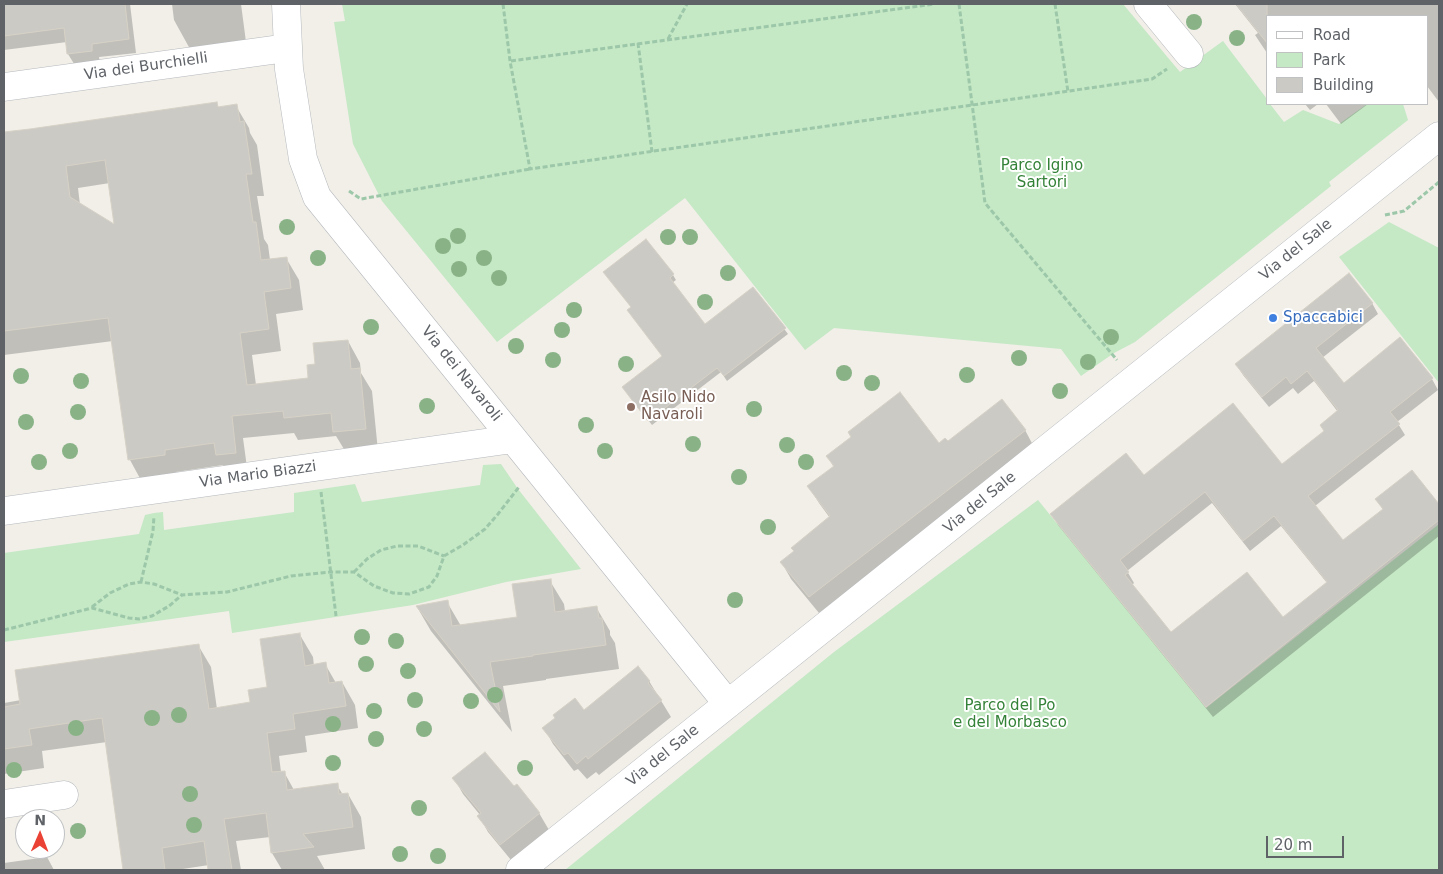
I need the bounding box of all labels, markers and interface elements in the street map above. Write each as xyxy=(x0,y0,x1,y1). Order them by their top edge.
legend xyxy=(1266,15,1428,105)
text: Road xyxy=(1313,26,1351,44)
street label: Via dei Burchielli xyxy=(83,49,209,85)
text: Park xyxy=(1313,51,1345,69)
text: Building xyxy=(1313,76,1374,94)
park label: Parco Igino Sartori xyxy=(1001,157,1083,192)
street label: Via del Sale xyxy=(1256,215,1336,285)
place label: Spaccabici xyxy=(1283,309,1363,327)
marker: Spaccabici xyxy=(1267,312,1279,324)
street label: Via dei Navaroli xyxy=(417,323,505,425)
place label: Asilo Nido Navaroli xyxy=(641,389,715,424)
marker: Asilo Nido Navaroli xyxy=(625,401,637,413)
street label: Via Mario Biazzi xyxy=(198,458,318,492)
street label: Via del Sale xyxy=(940,468,1020,538)
park label: Parco del Po e del Morbasco xyxy=(953,697,1067,732)
street label: Via del Sale xyxy=(623,721,703,791)
north arrow xyxy=(15,809,65,859)
text: N xyxy=(34,812,46,828)
scale bar xyxy=(1268,826,1346,858)
text: 20 m xyxy=(1274,836,1312,854)

